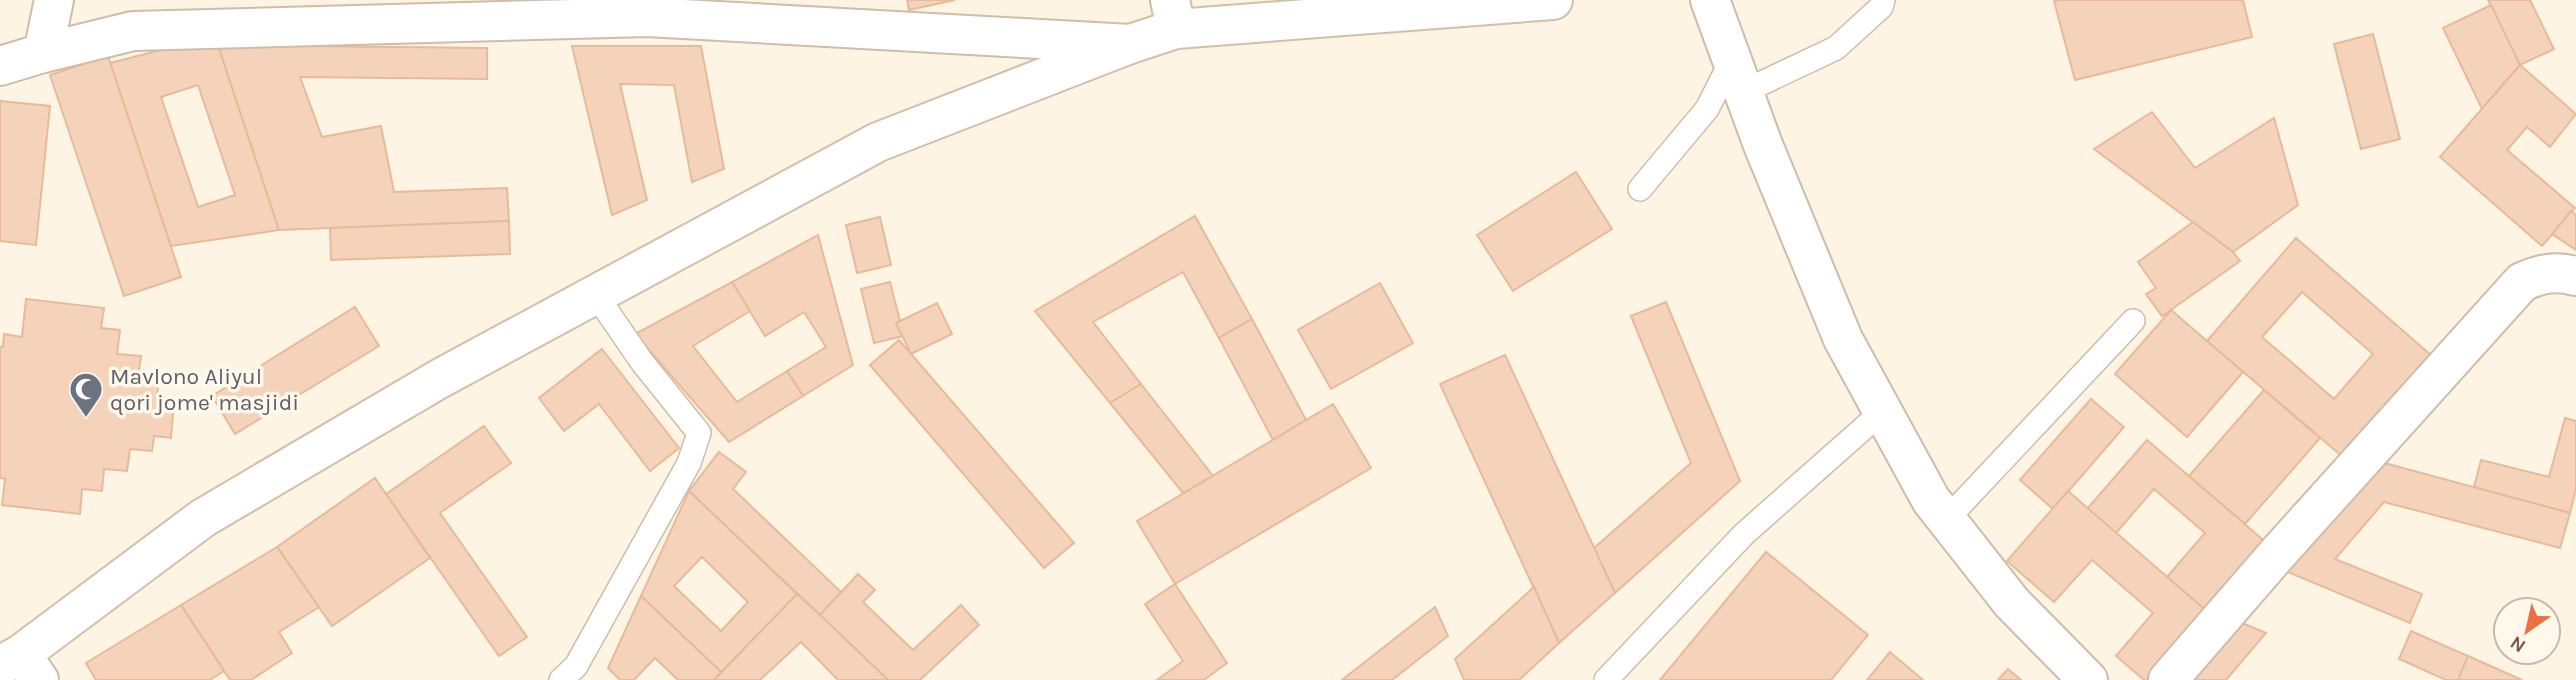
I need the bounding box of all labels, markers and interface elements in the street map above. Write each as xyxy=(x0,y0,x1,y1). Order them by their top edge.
place label: Mavlono Aliyul qori jome' masjidi xyxy=(110,363,299,416)
mosque icon: Mavlono Aliyul qori jome' masjidi xyxy=(67,370,105,419)
north arrow xyxy=(2492,596,2562,666)
text: N xyxy=(2506,631,2530,657)

